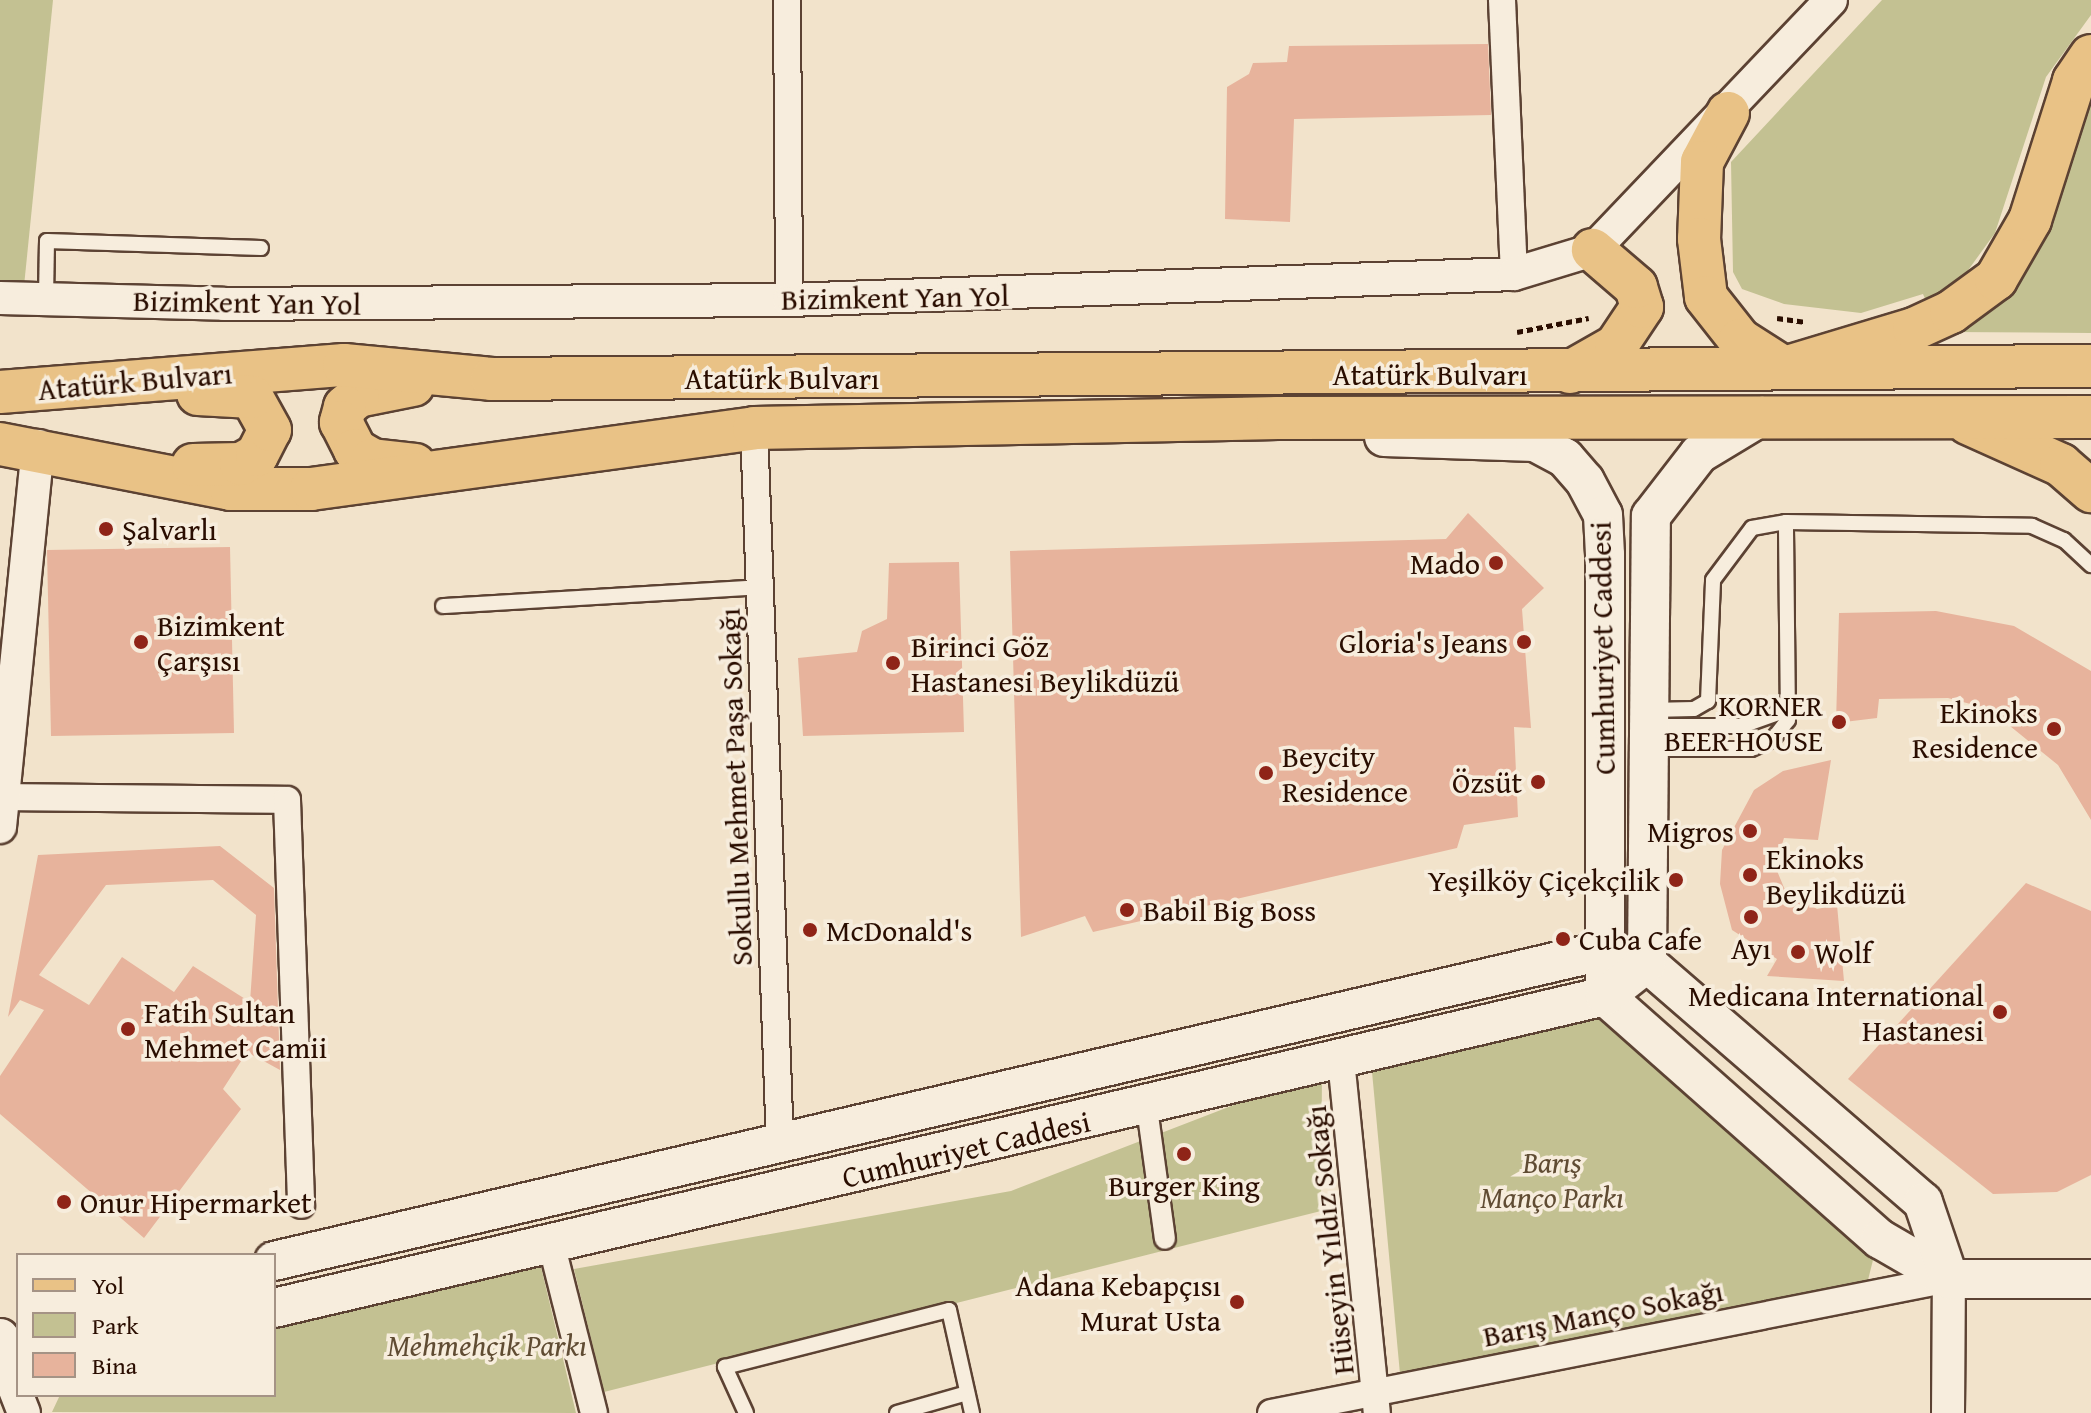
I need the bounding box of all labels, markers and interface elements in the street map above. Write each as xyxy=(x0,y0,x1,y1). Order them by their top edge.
street label: Bizimkent Yan Yol xyxy=(781,277,1009,317)
street label: Bizimkent Yan Yol xyxy=(133,282,361,322)
street label: Atatürk Bulvarı xyxy=(36,355,234,407)
street label: Atatürk Bulvarı xyxy=(1333,356,1527,392)
street label: Atatürk Bulvarı xyxy=(685,360,879,396)
place label: Şalvarlı xyxy=(122,511,217,547)
marker: Şalvarlı xyxy=(97,520,115,538)
street label: Cumhuriyet Caddesi xyxy=(1582,521,1622,775)
place label: Mado xyxy=(1410,545,1480,581)
marker: Mado xyxy=(1487,554,1505,572)
place label: Bizimkent Çarşısı xyxy=(157,607,285,678)
street label: Sokullu Mehmet Paşa Sokağı xyxy=(711,607,759,967)
place label: Gloria's Jeans xyxy=(1339,624,1508,660)
place label: Birinci Göz Hastanesi Beylikdüzü xyxy=(911,628,1179,698)
marker: Bizimkent Çarşısı xyxy=(132,633,150,651)
marker: Gloria's Jeans xyxy=(1515,633,1533,651)
marker: Birinci Göz Hastanesi Beylikdüzü xyxy=(882,652,904,674)
place label: KORNER BEER HOUSE xyxy=(1664,687,1823,758)
place label: Ekinoks Residence xyxy=(1912,694,2038,764)
marker: KORNER BEER HOUSE xyxy=(1830,713,1848,731)
marker: Ekinoks Residence xyxy=(2045,720,2063,738)
place label: Beycity Residence xyxy=(1282,738,1408,808)
marker: Beycity Residence xyxy=(1257,764,1275,782)
place label: Özsüt xyxy=(1452,764,1522,800)
marker: Özsüt xyxy=(1529,773,1547,791)
place label: Migros xyxy=(1647,813,1734,849)
marker: Migros xyxy=(1741,822,1759,840)
place label: Ekinoks Beylikdüzü xyxy=(1766,840,1906,910)
place label: Yeşilköy Çiçekçilik xyxy=(1428,862,1660,898)
marker: Ekinoks Beylikdüzü xyxy=(1741,866,1759,884)
marker: Yeşilköy Çiçekçilik xyxy=(1667,871,1685,889)
place label: Babil Big Boss xyxy=(1143,892,1316,928)
marker: Babil Big Boss xyxy=(1118,901,1136,919)
marker: Ayı xyxy=(1742,908,1760,926)
place label: McDonald's xyxy=(826,912,973,948)
marker: McDonald's xyxy=(801,921,819,939)
place label: Cuba Cafe xyxy=(1579,921,1702,957)
marker: Cuba Cafe xyxy=(1554,930,1572,948)
place label: Ayı xyxy=(1731,930,1771,966)
place label: Wolf xyxy=(1814,934,1872,970)
marker: Wolf xyxy=(1789,943,1807,961)
place label: Medicana International Hastanesi xyxy=(1688,977,1984,1048)
place label: Fatih Sultan Mehmet Camii xyxy=(144,994,327,1064)
marker: Medicana International Hastanesi xyxy=(1991,1003,2009,1021)
marker: Fatih Sultan Mehmet Camii xyxy=(119,1020,137,1038)
street label: Cumhuriyet Caddesi xyxy=(838,1103,1094,1195)
street label: Hüseyin Yıldız Sokağı xyxy=(1297,1104,1361,1376)
park label: Barış Manço Parkı xyxy=(1480,1144,1624,1214)
marker: Burger King xyxy=(1175,1145,1193,1163)
place label: Burger King xyxy=(1108,1167,1260,1203)
place label: Onur Hipermarket xyxy=(80,1184,312,1220)
marker: Onur Hipermarket xyxy=(55,1193,73,1211)
legend xyxy=(16,1253,276,1397)
place label: Adana Kebapçısı Murat Usta xyxy=(1015,1267,1221,1338)
text: Yol xyxy=(92,1268,124,1303)
street label: Barış Manço Sokağı xyxy=(1480,1272,1726,1354)
marker: Adana Kebapçısı Murat Usta xyxy=(1228,1293,1246,1311)
text: Park xyxy=(92,1308,138,1343)
park label: Mehmehçik Parkı xyxy=(387,1327,587,1363)
text: Bina xyxy=(92,1348,137,1383)

